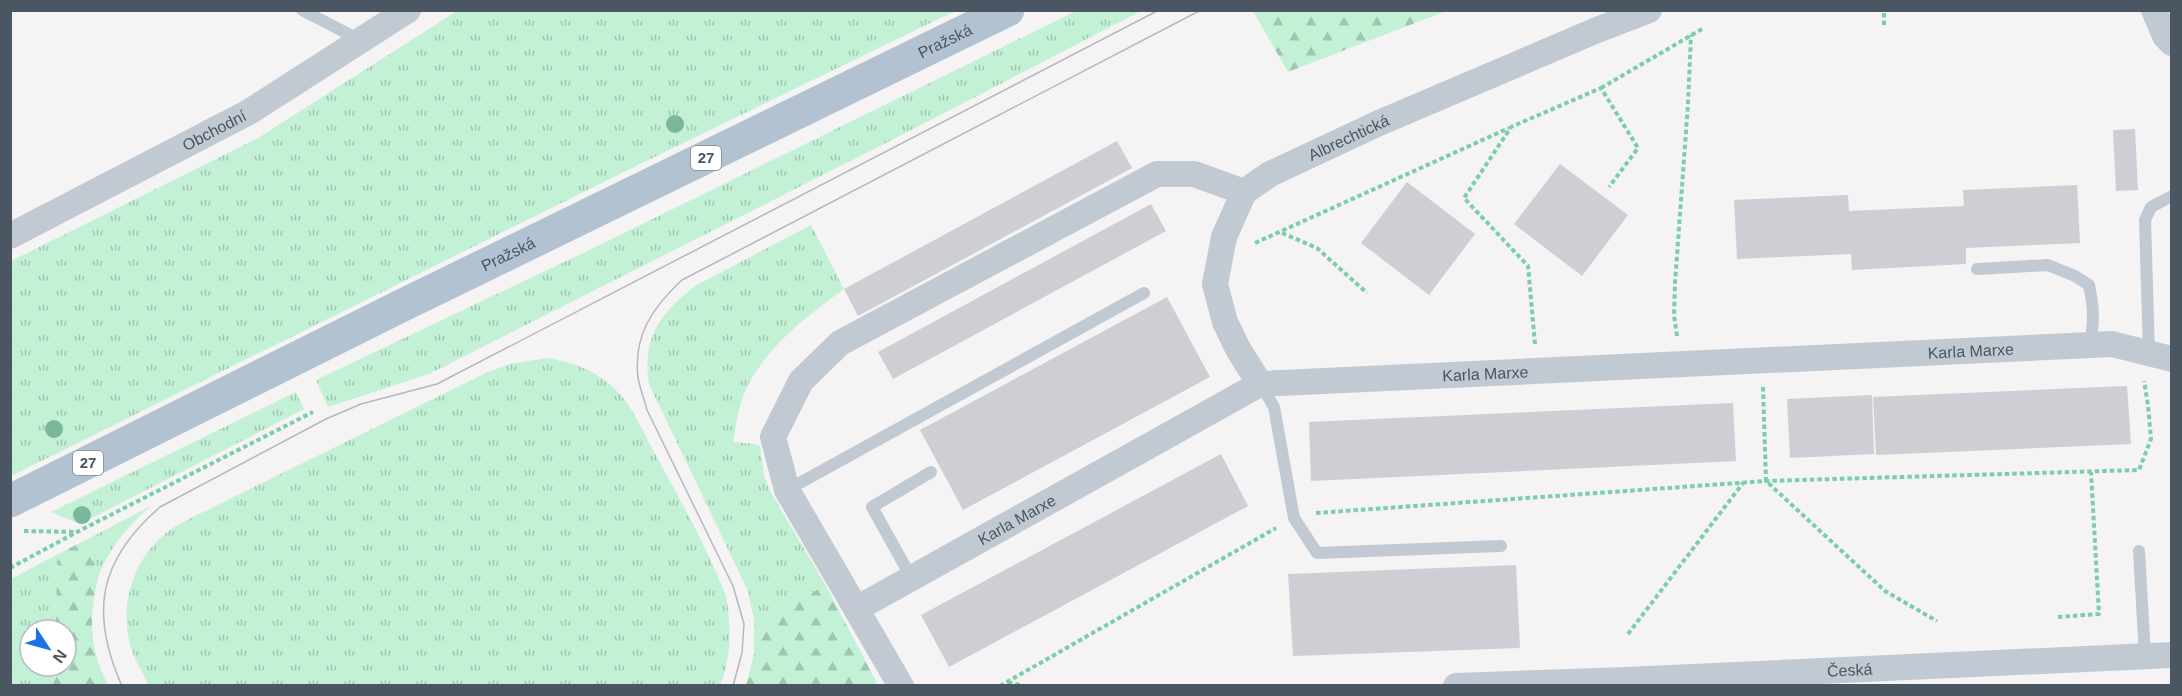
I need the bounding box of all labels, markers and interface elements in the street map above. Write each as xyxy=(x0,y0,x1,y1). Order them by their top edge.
street label: Pražská xyxy=(915,21,975,62)
street label: Obchodní xyxy=(180,107,250,154)
street label: Albrechtická xyxy=(1306,112,1392,164)
road number: 27 xyxy=(691,146,721,170)
street label: Pražská xyxy=(479,234,538,275)
street label: Karla Marxe xyxy=(1927,341,2014,362)
street label: Karla Marxe xyxy=(1442,363,1529,384)
road number: 27 xyxy=(73,451,103,475)
street label: Karla Marxe xyxy=(975,491,1059,548)
north arrow xyxy=(18,618,78,678)
text: N xyxy=(49,647,70,666)
street label: Česká xyxy=(1827,661,1873,680)

